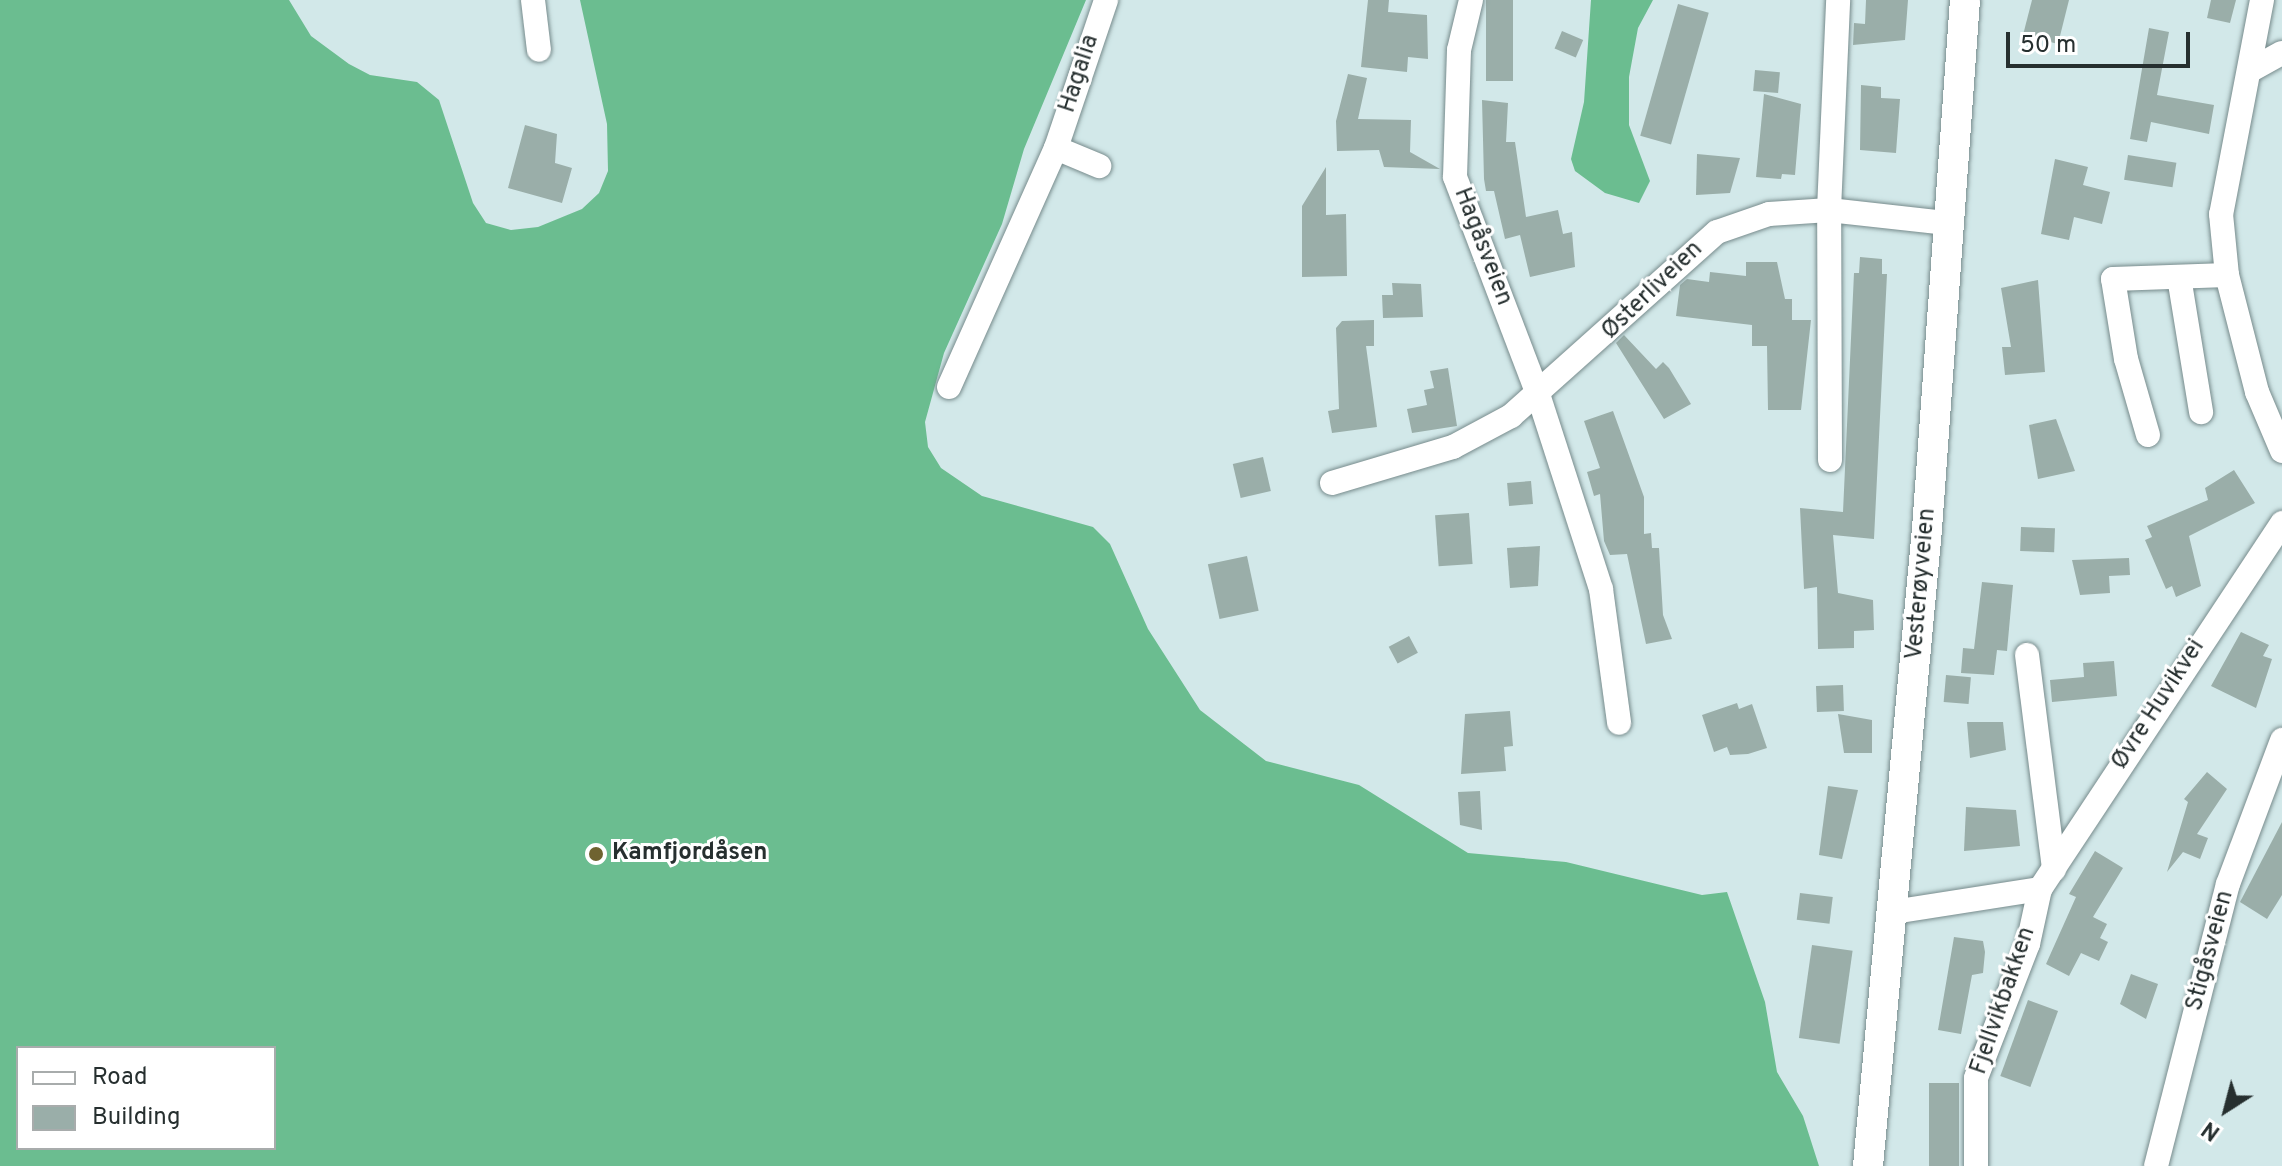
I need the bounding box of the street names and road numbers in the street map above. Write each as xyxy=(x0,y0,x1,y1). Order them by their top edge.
street label: Hagalia xyxy=(1054,31,1106,117)
street label: Hagåsveien xyxy=(1446,184,1518,310)
street label: Østerliveien xyxy=(1596,236,1710,346)
street label: Vesterøyveien xyxy=(1901,507,1943,661)
street label: Øvre Huvikvei xyxy=(2106,634,2212,776)
street label: Stigåsveien xyxy=(2181,888,2241,1014)
street label: Fjellvikbakken xyxy=(1965,923,2043,1079)

